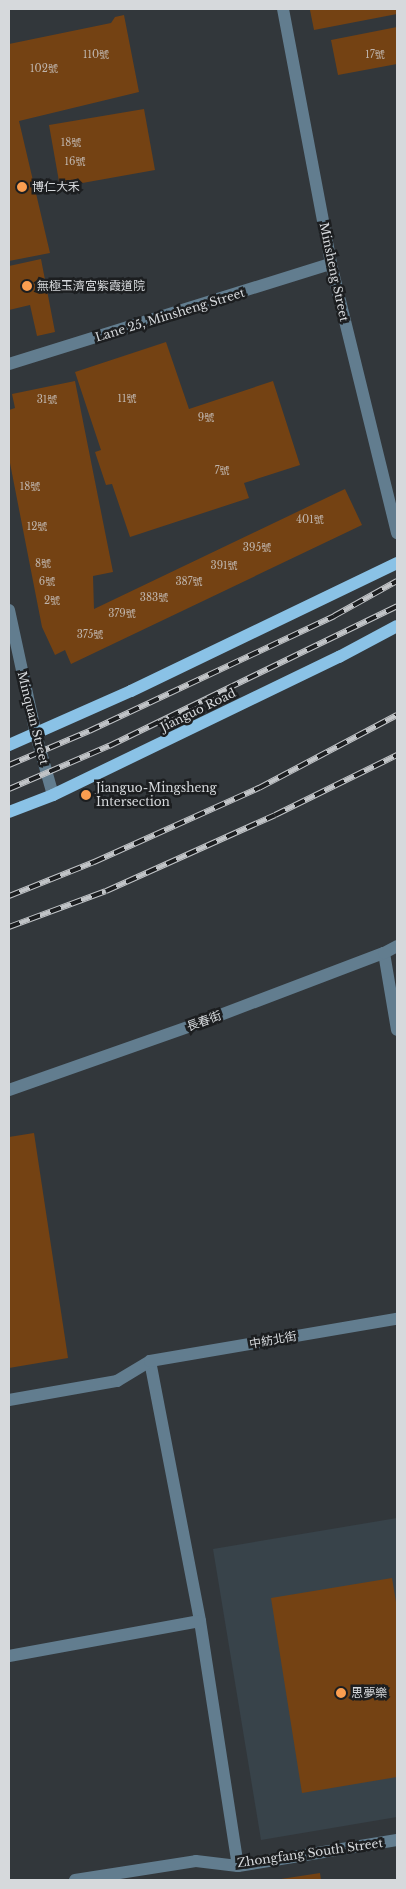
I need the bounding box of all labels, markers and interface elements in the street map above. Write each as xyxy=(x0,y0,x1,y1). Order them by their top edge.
house number: 110號 xyxy=(83,49,109,61)
house number: 17號 xyxy=(365,49,385,61)
house number: 102號 xyxy=(30,63,58,75)
house number: 18號 xyxy=(61,137,81,149)
house number: 16號 xyxy=(65,156,85,168)
place label: 博仁大禾 xyxy=(32,180,80,194)
marker: 博仁大禾 xyxy=(16,181,28,193)
street label: Minsheng Street xyxy=(316,221,352,323)
place label: 無極玉濟宮紫霞道院 xyxy=(37,279,145,293)
marker: 無極玉濟宮紫霞道院 xyxy=(21,280,33,292)
street label: Lane 25, Minsheng Street xyxy=(93,285,247,345)
house number: 11號 xyxy=(118,393,136,405)
house number: 31號 xyxy=(37,394,57,406)
house number: 9號 xyxy=(198,412,214,424)
house number: 7號 xyxy=(214,465,230,477)
house number: 18號 xyxy=(20,481,40,493)
house number: 401號 xyxy=(296,514,324,526)
house number: 12號 xyxy=(27,521,47,533)
house number: 395號 xyxy=(243,542,271,554)
house number: 8號 xyxy=(35,558,51,570)
house number: 391號 xyxy=(210,560,238,572)
house number: 6號 xyxy=(39,576,55,588)
house number: 387號 xyxy=(175,576,203,588)
house number: 383號 xyxy=(140,592,168,604)
house number: 2號 xyxy=(44,595,60,607)
house number: 379號 xyxy=(108,608,136,620)
house number: 375號 xyxy=(77,629,103,641)
street label: Minquan Street xyxy=(14,670,52,766)
street label: Jianguo Road xyxy=(158,686,238,734)
place label: Jianguo-Mingsheng Intersection xyxy=(96,781,217,809)
marker: Jianguo-Mingsheng Intersection xyxy=(80,789,92,801)
street label: 長春街 xyxy=(185,1008,223,1034)
street label: 中紡北街 xyxy=(248,1329,298,1351)
place label: 思夢樂 xyxy=(351,1686,387,1700)
marker: 思夢樂 xyxy=(335,1687,347,1699)
street label: Zhongfang South Street xyxy=(236,1836,384,1870)

